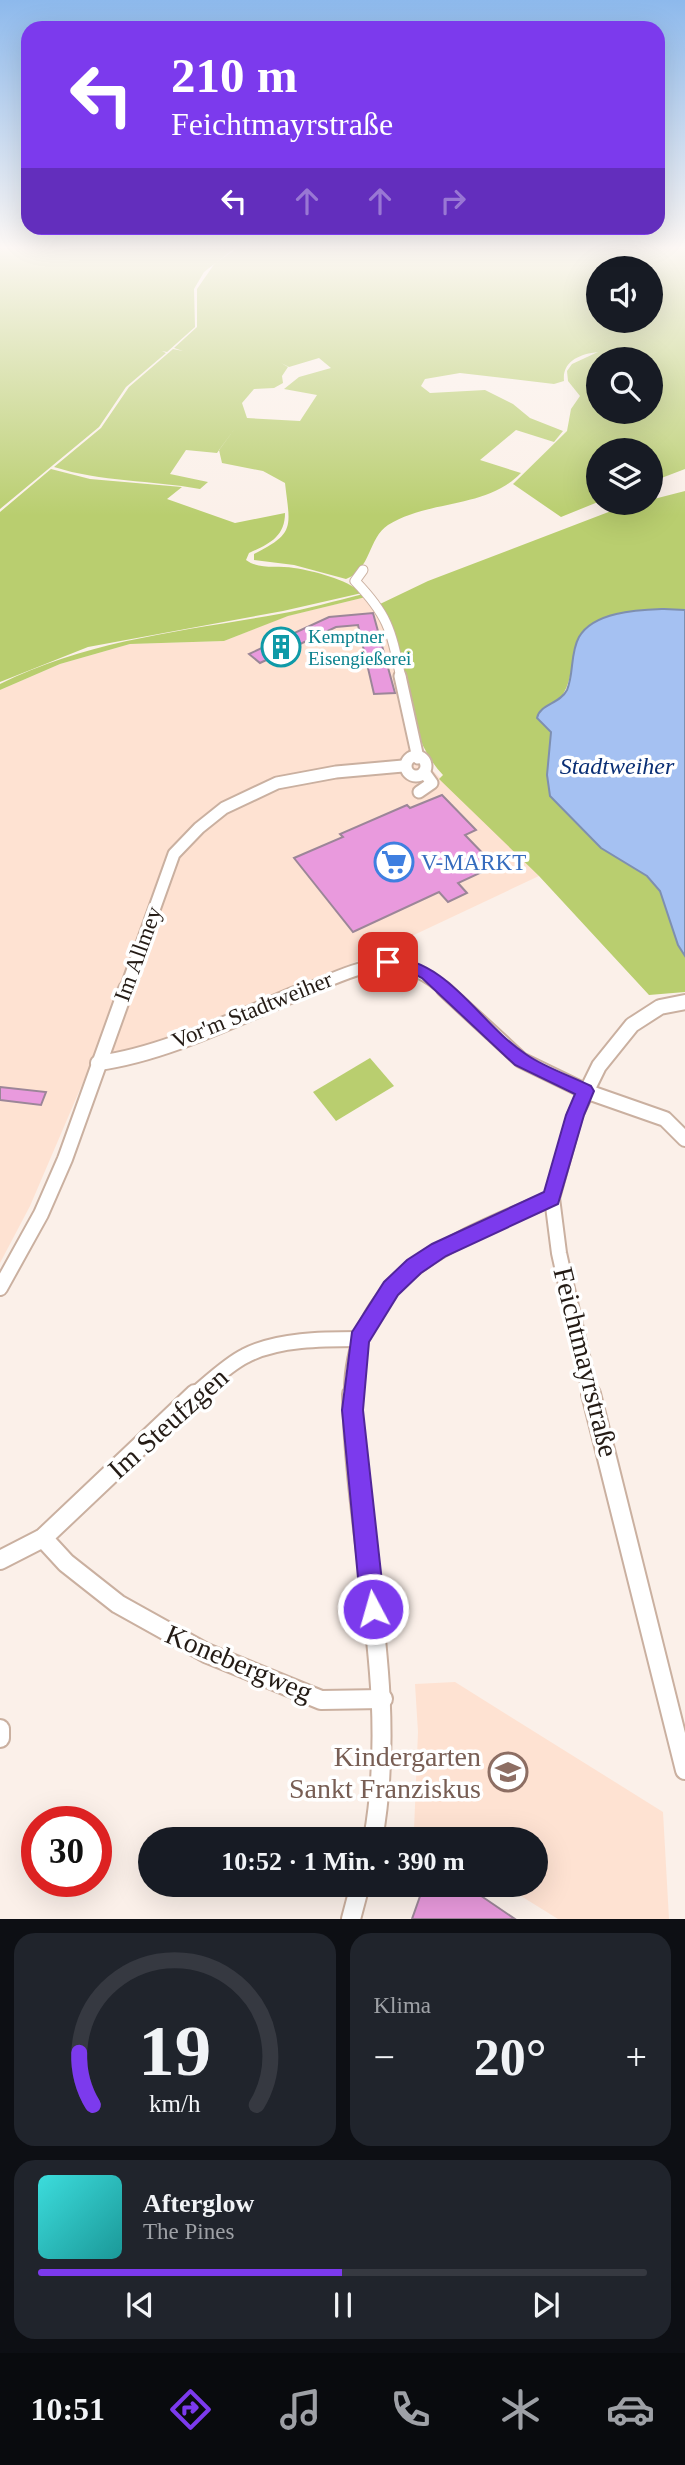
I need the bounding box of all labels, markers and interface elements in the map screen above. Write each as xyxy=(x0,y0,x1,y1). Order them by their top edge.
text: 210 m xyxy=(171,48,298,103)
icon: left xyxy=(56,49,147,140)
text: Feichtmayrstraße xyxy=(171,106,393,142)
icon: left xyxy=(215,182,253,220)
icon: ahead xyxy=(288,182,326,220)
icon: ahead xyxy=(361,182,399,220)
icon: right xyxy=(434,182,472,220)
map controls xyxy=(586,256,663,515)
button: sound xyxy=(586,256,663,333)
button: search xyxy=(586,347,663,424)
button: layers xyxy=(586,438,663,515)
building icon: Kemptner Eisengießerei xyxy=(260,626,302,668)
place label: Kemptner Eisengießerei xyxy=(308,626,411,669)
water label: Stadtweiher xyxy=(560,753,675,779)
supermarket icon: V-MARKT xyxy=(373,841,415,883)
place label: V-MARKT xyxy=(421,850,526,875)
street label: Im Allmey xyxy=(109,903,167,1005)
pin xyxy=(358,932,418,992)
icon: arrive xyxy=(369,943,407,981)
street label: Vor'm Stadtweiher xyxy=(168,966,336,1054)
street label: Feichtmayrstraße xyxy=(547,1264,625,1460)
street label: Im Steufzgen xyxy=(102,1361,234,1485)
position arrow xyxy=(336,1572,410,1646)
street label: Konebergweg xyxy=(161,1618,317,1708)
place label: Kindergarten Sankt Franziskus xyxy=(289,1741,481,1804)
school or university icon: Kindergarten Sankt Franziskus xyxy=(487,1751,529,1793)
speed limit sign: 30 xyxy=(21,1806,112,1897)
text: 10:52 · 1 Min. · 390 m xyxy=(221,1847,465,1876)
text: Klima xyxy=(374,1993,431,2018)
text: 19 xyxy=(138,2011,211,2092)
text: 20° xyxy=(474,2029,547,2086)
text: − xyxy=(374,2036,395,2078)
text: + xyxy=(626,2036,647,2078)
text: km/h xyxy=(149,2090,201,2117)
text: Afterglow xyxy=(143,2189,254,2218)
text: The Pines xyxy=(143,2219,234,2244)
icon: previous xyxy=(121,2286,159,2324)
icon: pause xyxy=(324,2286,362,2324)
icon: next xyxy=(527,2286,565,2324)
icon: directions xyxy=(166,2385,215,2434)
icon: music xyxy=(276,2385,325,2434)
icon: phone xyxy=(386,2385,435,2434)
icon: climate xyxy=(496,2385,545,2434)
icon: car xyxy=(606,2385,655,2434)
text: 10:51 xyxy=(30,2391,105,2427)

